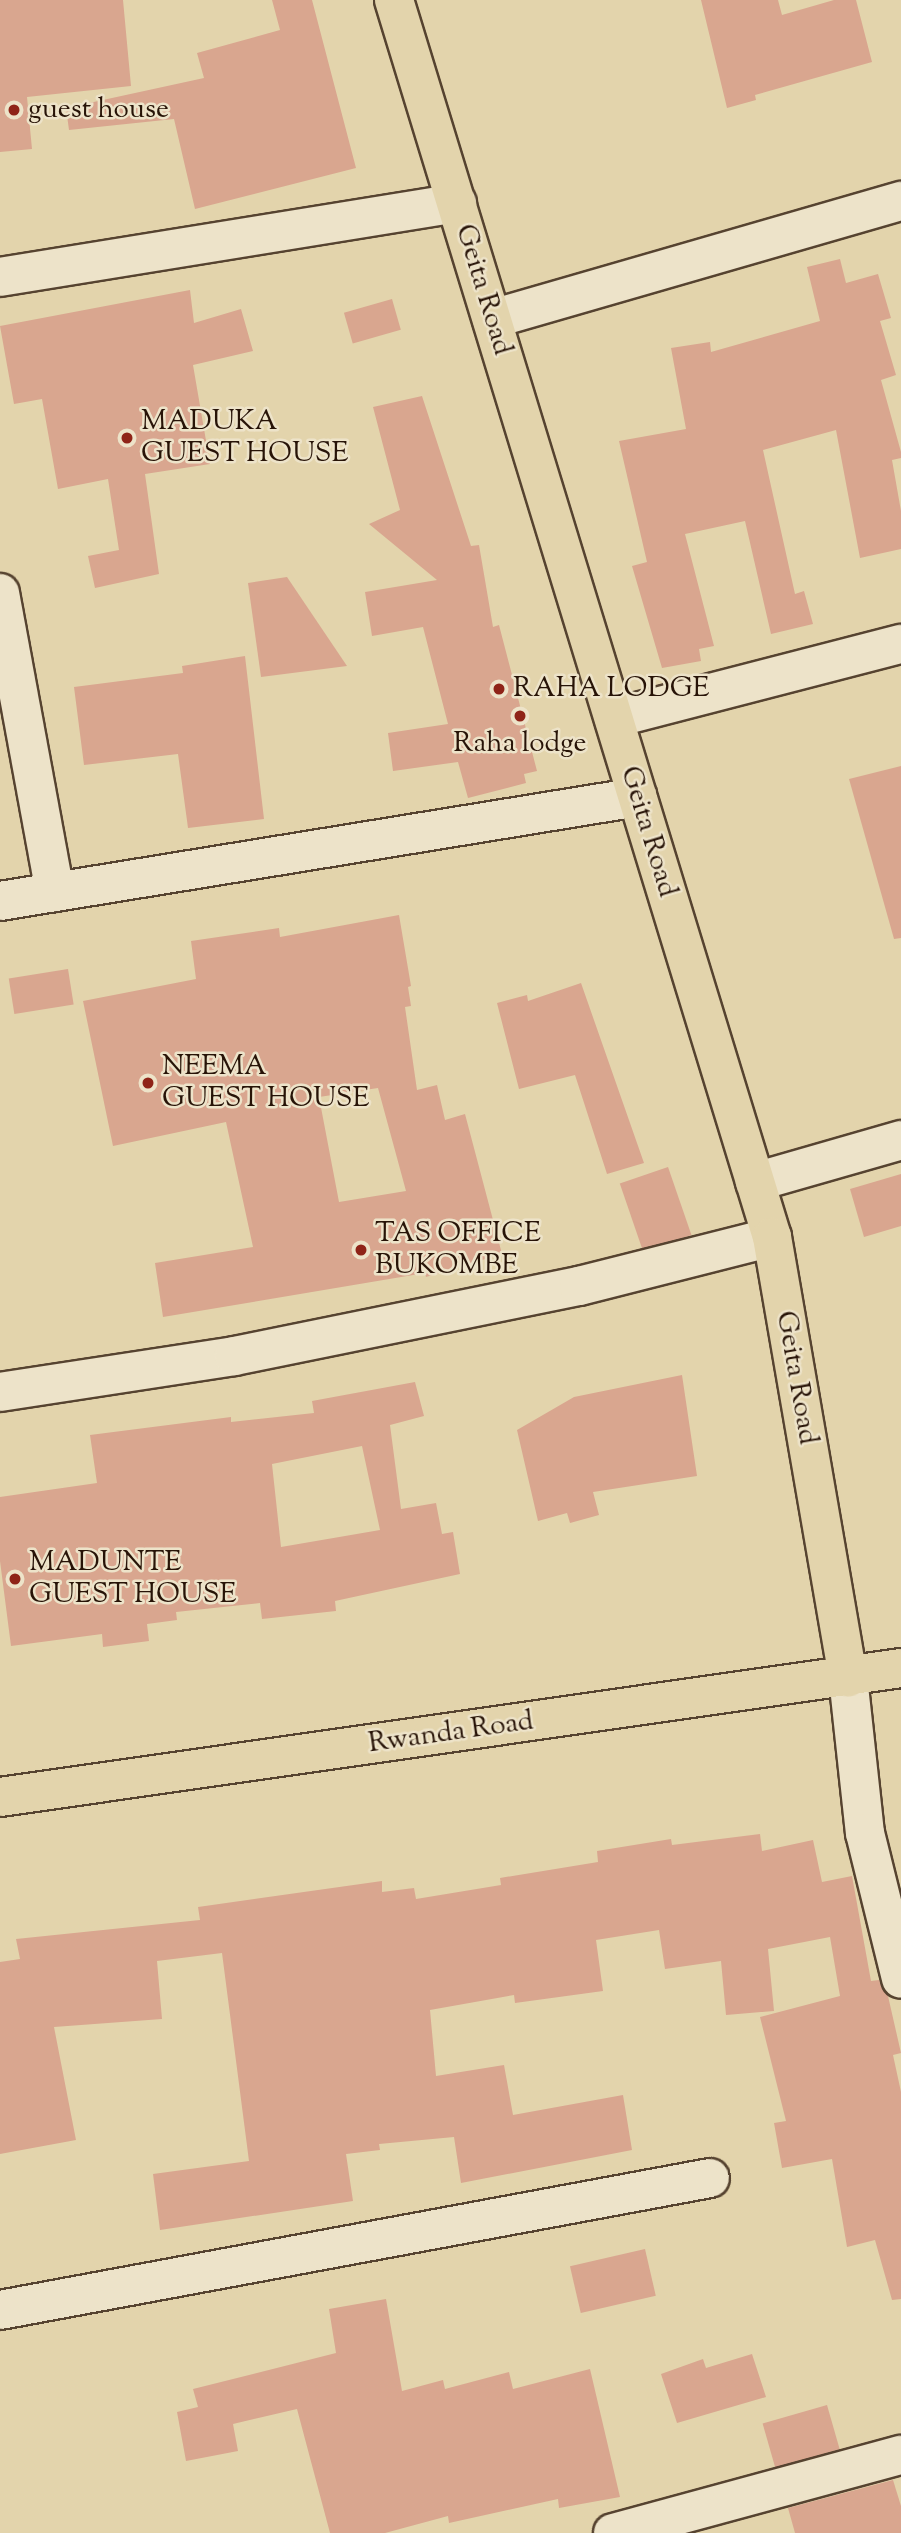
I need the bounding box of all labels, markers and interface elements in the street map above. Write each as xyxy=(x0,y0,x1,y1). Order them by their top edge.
place label: guest house xyxy=(28,93,169,127)
marker: guest house xyxy=(6,102,22,118)
street label: Geita Road xyxy=(447,220,519,360)
place label: MADUKA GUEST HOUSE xyxy=(141,405,348,471)
marker: MADUKA GUEST HOUSE xyxy=(119,430,135,446)
place label: RAHA LODGE xyxy=(513,672,709,706)
marker: RAHA LODGE xyxy=(491,681,507,697)
marker: Raha lodge xyxy=(512,708,528,724)
place label: Raha lodge xyxy=(453,727,587,761)
street label: Geita Road xyxy=(612,762,684,902)
place label: NEEMA GUEST HOUSE xyxy=(162,1050,369,1116)
marker: NEEMA GUEST HOUSE xyxy=(140,1075,156,1091)
place label: TAS OFFICE BUKOMBE xyxy=(375,1217,541,1283)
marker: TAS OFFICE BUKOMBE xyxy=(353,1242,369,1258)
street label: Geita Road xyxy=(768,1309,824,1447)
place label: MADUNTE GUEST HOUSE xyxy=(29,1546,236,1612)
marker: MADUNTE GUEST HOUSE xyxy=(7,1571,23,1587)
street label: Rwanda Road xyxy=(366,1705,536,1761)

